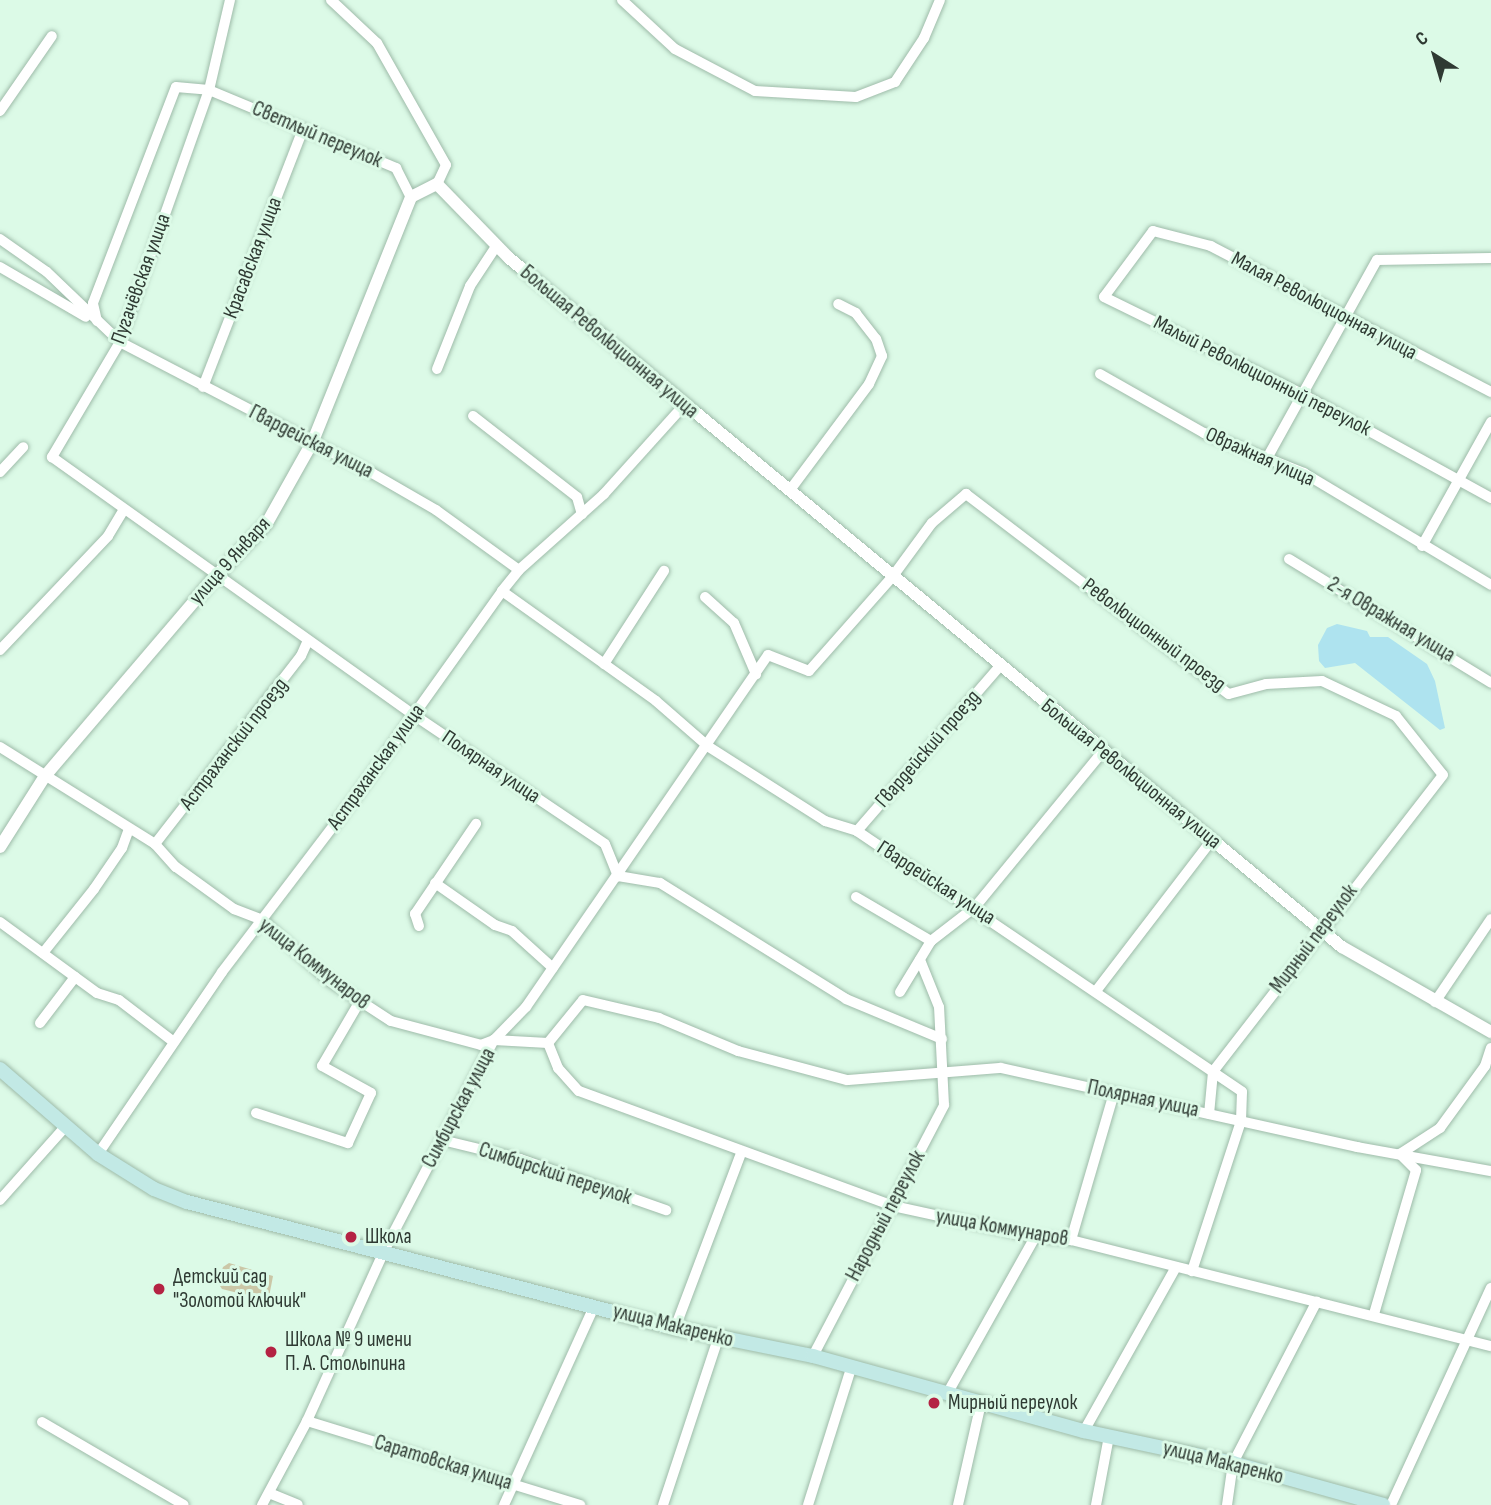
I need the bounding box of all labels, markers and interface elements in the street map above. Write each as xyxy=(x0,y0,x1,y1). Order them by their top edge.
north arrow xyxy=(1400,21,1470,91)
text: С xyxy=(1411,27,1433,51)
street label: Светлый переулок xyxy=(248,96,386,174)
street label: Красавская улица xyxy=(218,194,288,322)
street label: Пугачёвская улица xyxy=(106,210,176,348)
street label: Малая Революционная улица xyxy=(1227,246,1421,366)
street label: Большая Революционная улица xyxy=(515,260,703,424)
street label: Малый Революционный переулок xyxy=(1149,310,1375,442)
street label: Гвардейская улица xyxy=(245,400,377,484)
street label: Овражная улица xyxy=(1202,422,1318,492)
street label: улица 9 Января xyxy=(184,512,276,610)
street label: 2-я Овражная улица xyxy=(1323,572,1459,668)
street label: Революционный проезд xyxy=(1077,573,1231,697)
street label: Астраханский проезд xyxy=(175,673,293,815)
street label: Гвардейский проезд xyxy=(870,685,986,813)
street label: Большая Революционная улица xyxy=(1036,693,1226,855)
street label: Астраханская улица xyxy=(322,699,430,835)
street label: Полярная улица xyxy=(437,725,545,809)
street label: Гвардейская улица xyxy=(872,835,1000,931)
street label: Мирный переулок xyxy=(1265,880,1363,998)
street label: улица Коммунаров xyxy=(253,913,375,1015)
street label: Симбирская улица xyxy=(417,1044,501,1172)
street label: Полярная улица xyxy=(1085,1075,1201,1123)
street label: Симбирский переулок xyxy=(475,1137,635,1211)
street label: Народный переулок xyxy=(841,1146,931,1286)
street label: улица Коммунаров xyxy=(934,1204,1070,1252)
place label: Школа xyxy=(365,1224,412,1250)
marker: Школа xyxy=(343,1229,359,1245)
place label: Детский сад "Золотой ключик" xyxy=(173,1264,306,1314)
marker: Детский сад "Золотой ключик" xyxy=(151,1281,167,1297)
street label: улица Макаренко xyxy=(610,1299,736,1353)
place label: Школа № 9 имени П. А. Столыпина xyxy=(285,1327,412,1377)
marker: Школа № 9 имени П. А. Столыпина xyxy=(263,1344,279,1360)
place label: Мирный переулок xyxy=(948,1390,1077,1416)
marker: Мирный переулок xyxy=(926,1395,942,1411)
street label: Саратовская улица xyxy=(371,1430,515,1496)
street label: улица Макаренко xyxy=(1160,1436,1286,1490)

